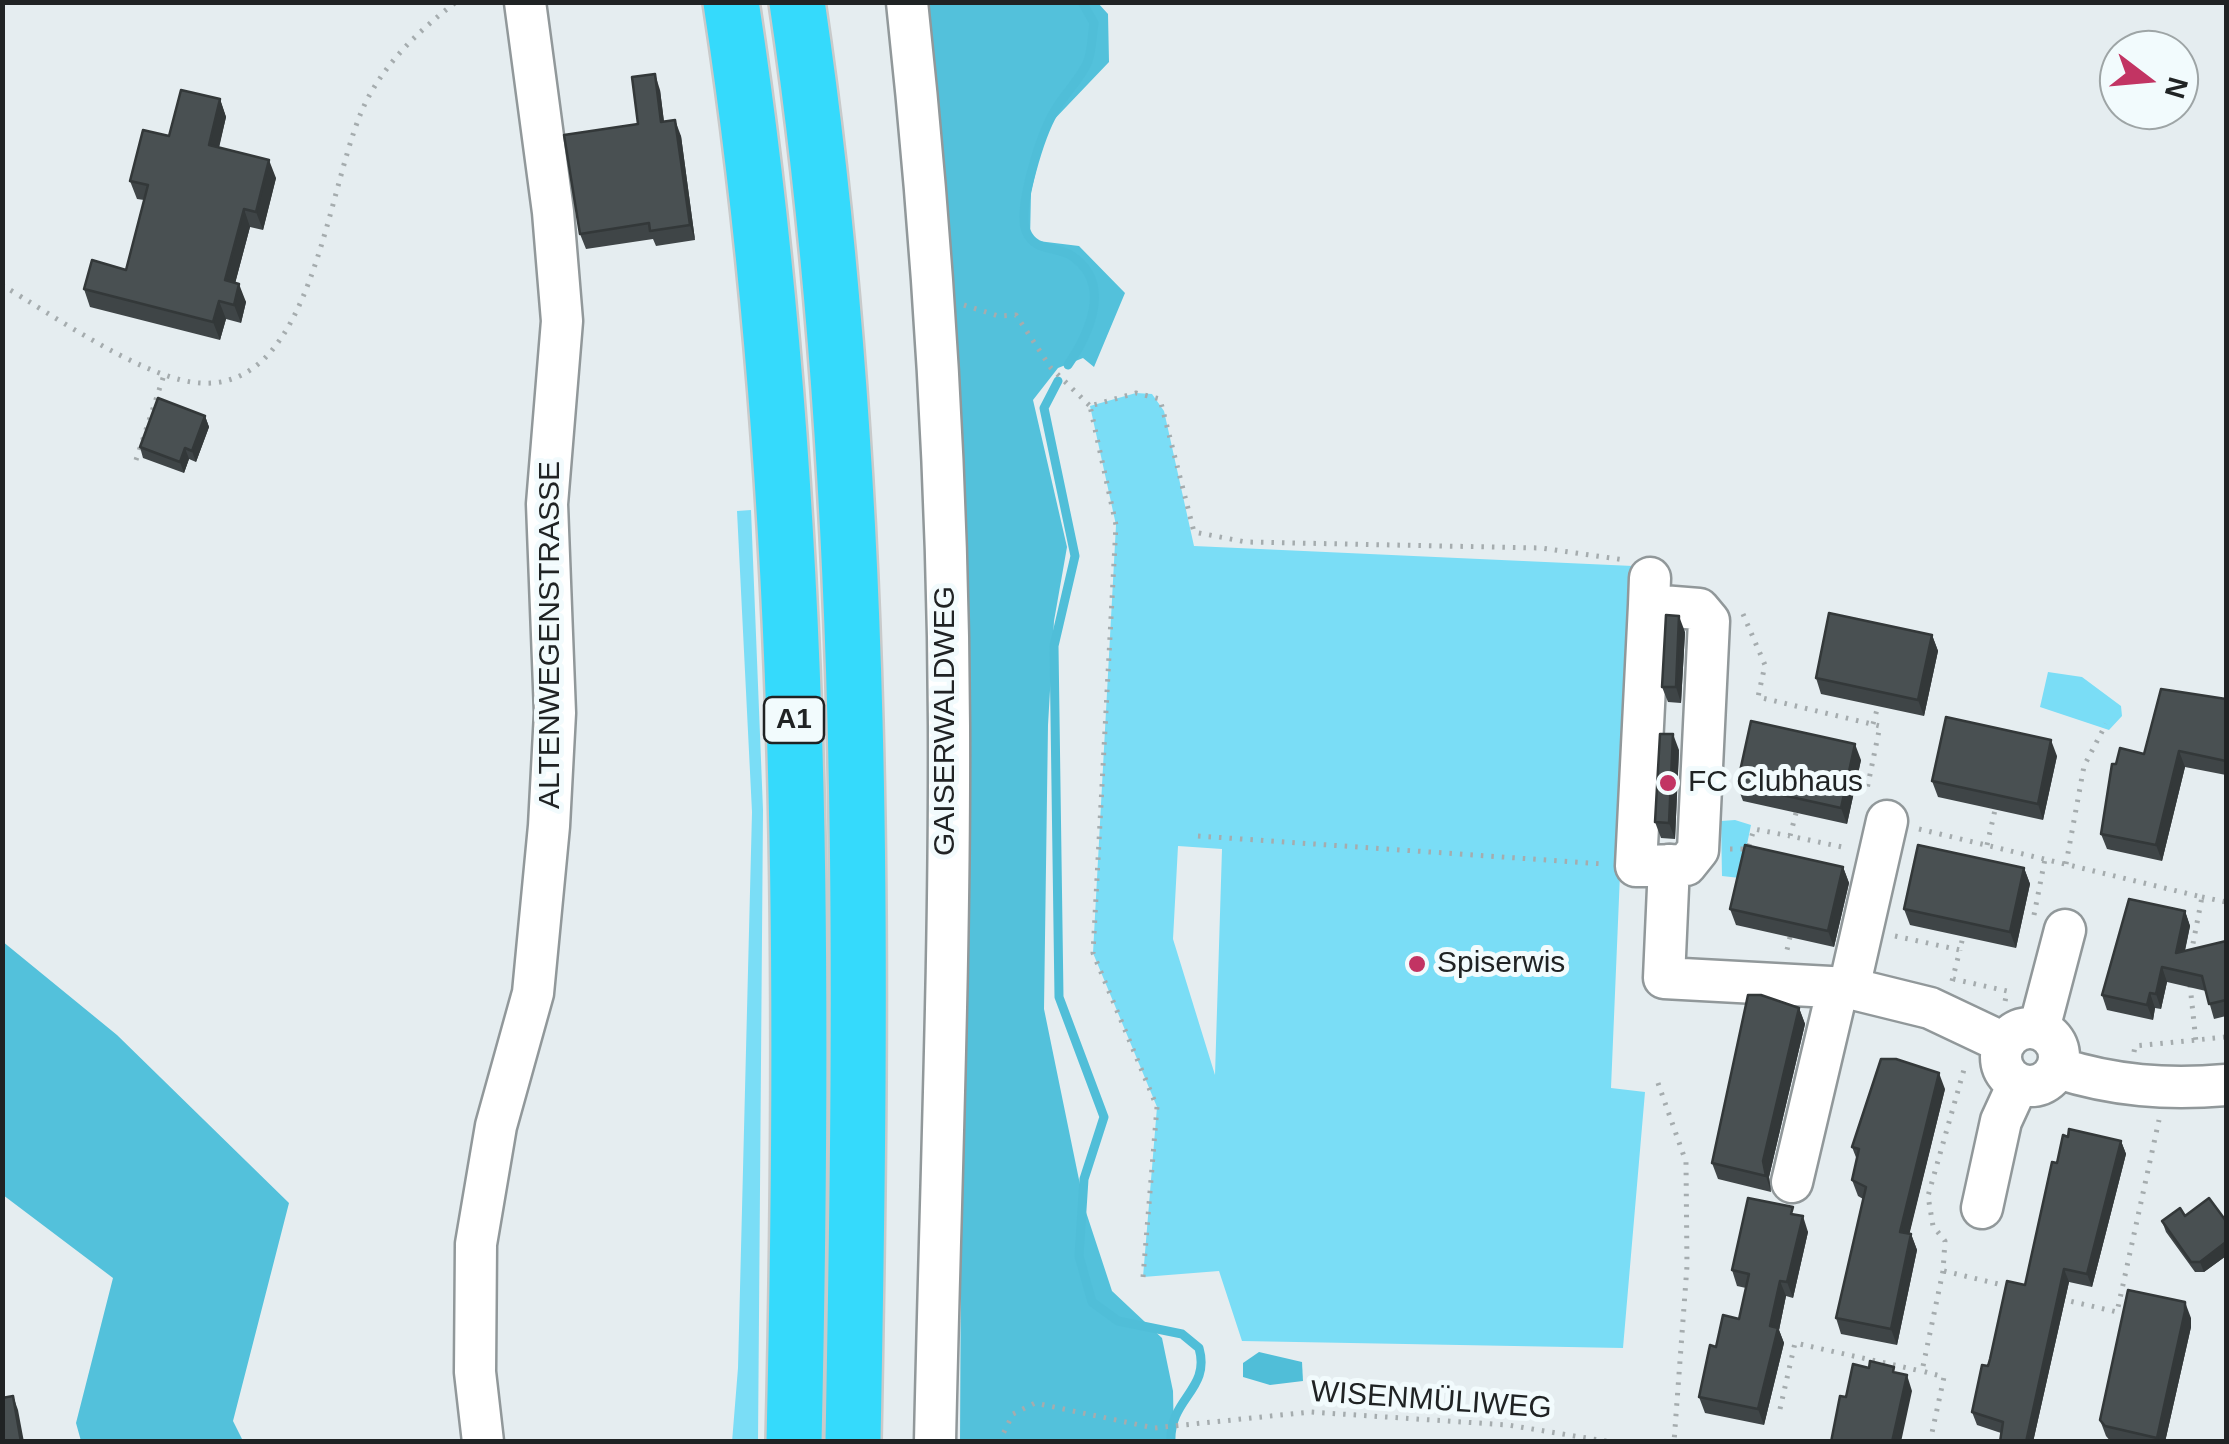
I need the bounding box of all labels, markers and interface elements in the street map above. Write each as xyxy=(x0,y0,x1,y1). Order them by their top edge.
north arrow xyxy=(2099,30,2199,130)
text: N xyxy=(2159,74,2194,102)
street label: ALTENWEGENSTRASSE xyxy=(533,461,569,809)
street label: GAISERWALDWEG xyxy=(928,586,964,856)
road number: A1 xyxy=(764,697,824,743)
place label: FC Clubhaus xyxy=(1688,765,1863,801)
marker: FC Clubhaus xyxy=(1657,772,1679,794)
place label: Spiserwis xyxy=(1437,946,1565,982)
marker: Spiserwis xyxy=(1406,953,1428,975)
street label: WISENMÜLIWEG xyxy=(1309,1375,1553,1427)

